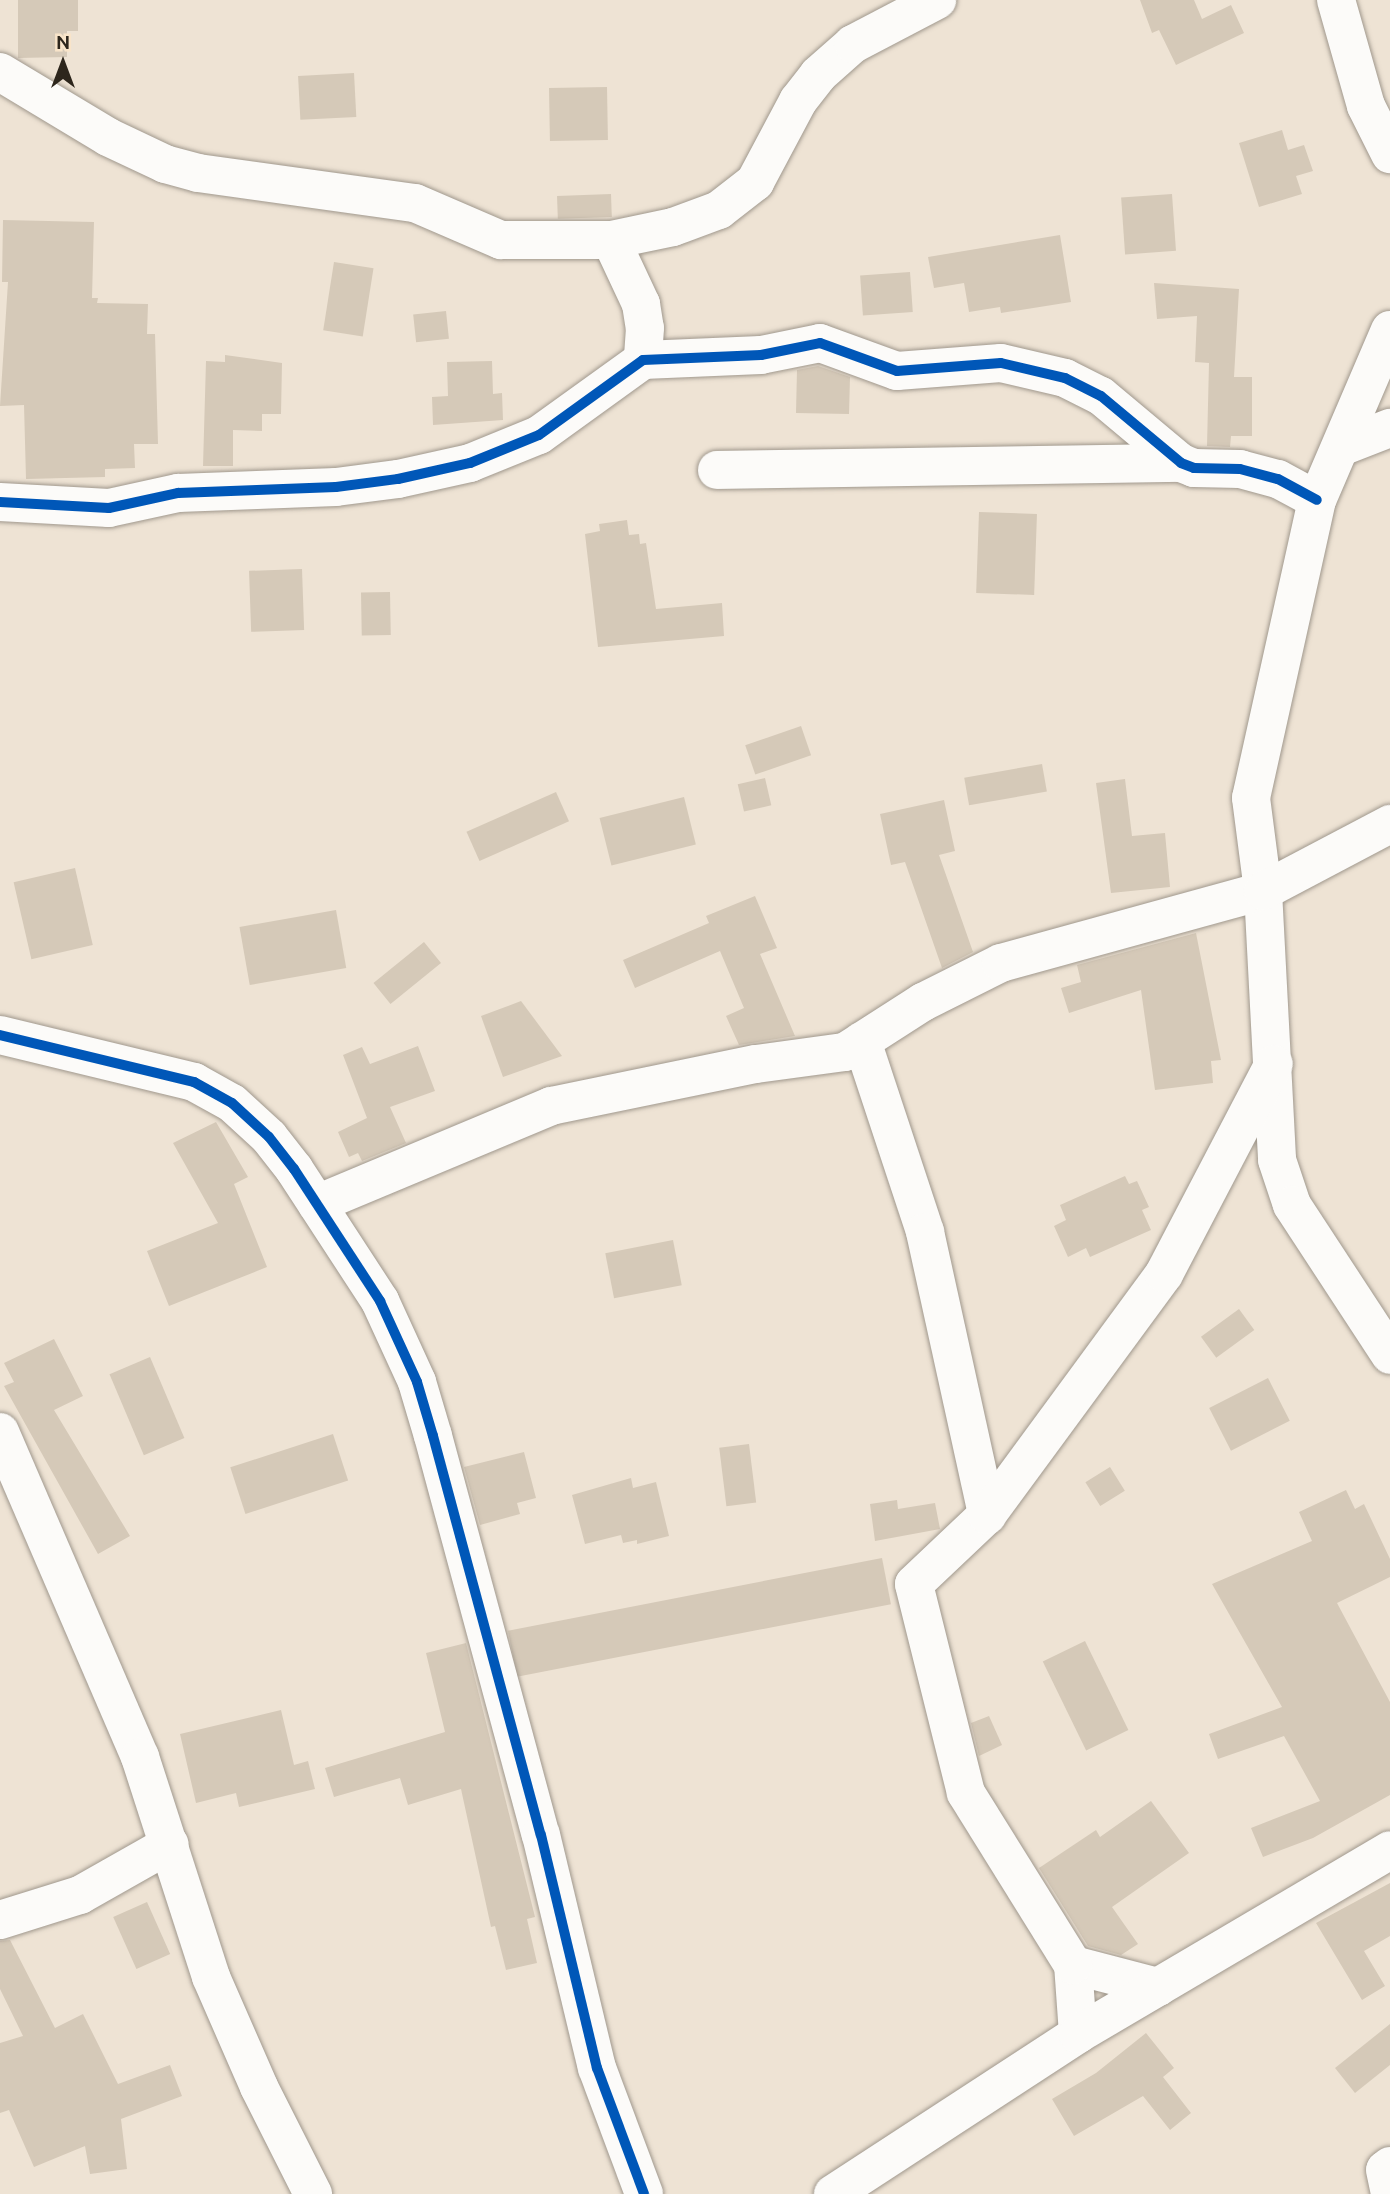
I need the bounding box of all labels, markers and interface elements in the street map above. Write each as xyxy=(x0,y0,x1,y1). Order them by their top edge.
north arrow xyxy=(28,28,98,98)
text: N xyxy=(56,31,70,53)

